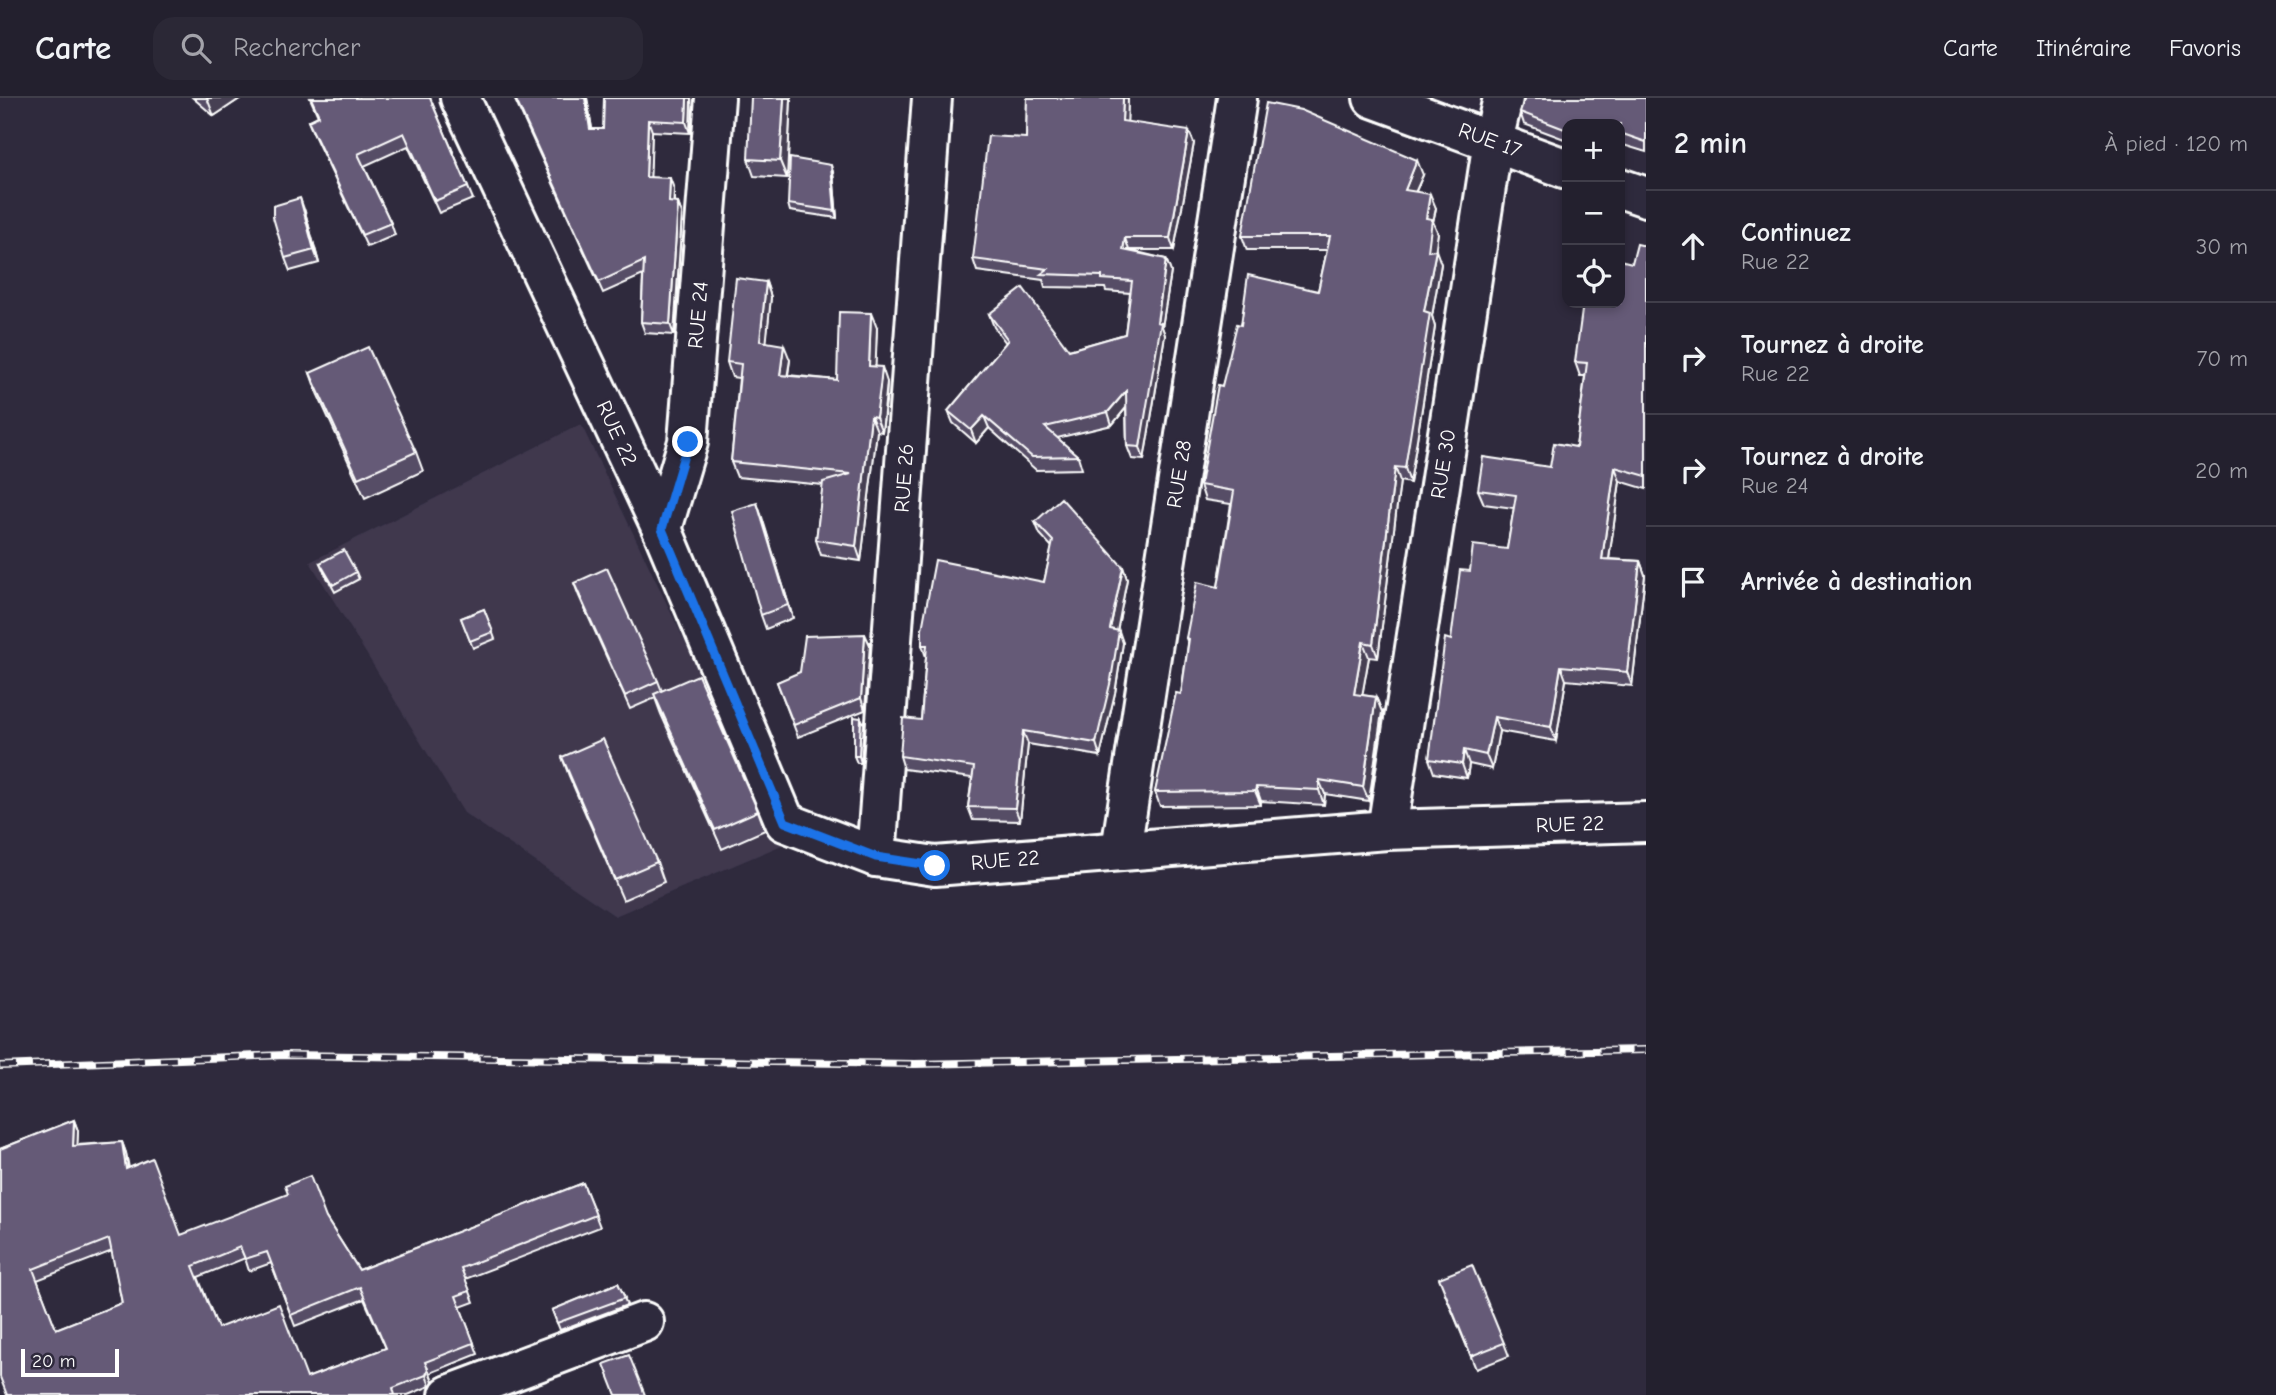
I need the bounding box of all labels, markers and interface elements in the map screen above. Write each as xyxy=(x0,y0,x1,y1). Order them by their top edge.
search box xyxy=(153,17,643,80)
text: Carte xyxy=(35,29,111,67)
icon: search xyxy=(177,29,215,67)
text: Rechercher xyxy=(233,33,360,63)
text: Carte xyxy=(1943,34,1998,62)
text: Itinéraire xyxy=(2036,34,2131,62)
text: Favoris xyxy=(2169,34,2241,62)
street label: RUE 17 xyxy=(1455,118,1525,162)
map controls xyxy=(1562,119,1625,308)
button: + xyxy=(1562,119,1625,182)
text: 2 min xyxy=(1674,126,1747,161)
text: À pied · 120 m xyxy=(2105,130,2248,157)
button: − xyxy=(1562,182,1625,245)
text: Continuez xyxy=(1741,218,1851,248)
icon: ahead xyxy=(1674,227,1712,265)
text: 30 m xyxy=(2196,233,2248,260)
button: locate xyxy=(1562,245,1625,308)
text: Rue 22 xyxy=(1741,248,1810,275)
street label: RUE 24 xyxy=(683,280,713,350)
text: Tournez à droite xyxy=(1741,330,1924,360)
icon: right xyxy=(1674,339,1712,377)
text: 70 m xyxy=(2196,345,2248,372)
text: Rue 22 xyxy=(1741,360,1810,387)
street label: RUE 22 xyxy=(592,397,642,469)
route end xyxy=(672,426,703,457)
street label: RUE 30 xyxy=(1426,427,1460,501)
street label: RUE 28 xyxy=(1162,438,1196,510)
text: Tournez à droite xyxy=(1741,442,1924,472)
street label: RUE 26 xyxy=(890,443,918,513)
icon: right xyxy=(1674,451,1712,489)
text: 20 m xyxy=(2195,457,2248,484)
text: Rue 24 xyxy=(1741,472,1809,499)
icon: arrive xyxy=(1674,563,1712,601)
text: Arrivée à destination xyxy=(1741,567,1972,597)
street label: RUE 22 xyxy=(1535,811,1605,837)
street label: RUE 22 xyxy=(970,845,1040,875)
route start xyxy=(919,850,950,881)
scale bar xyxy=(21,1346,119,1378)
text: 20 m xyxy=(32,1350,76,1372)

